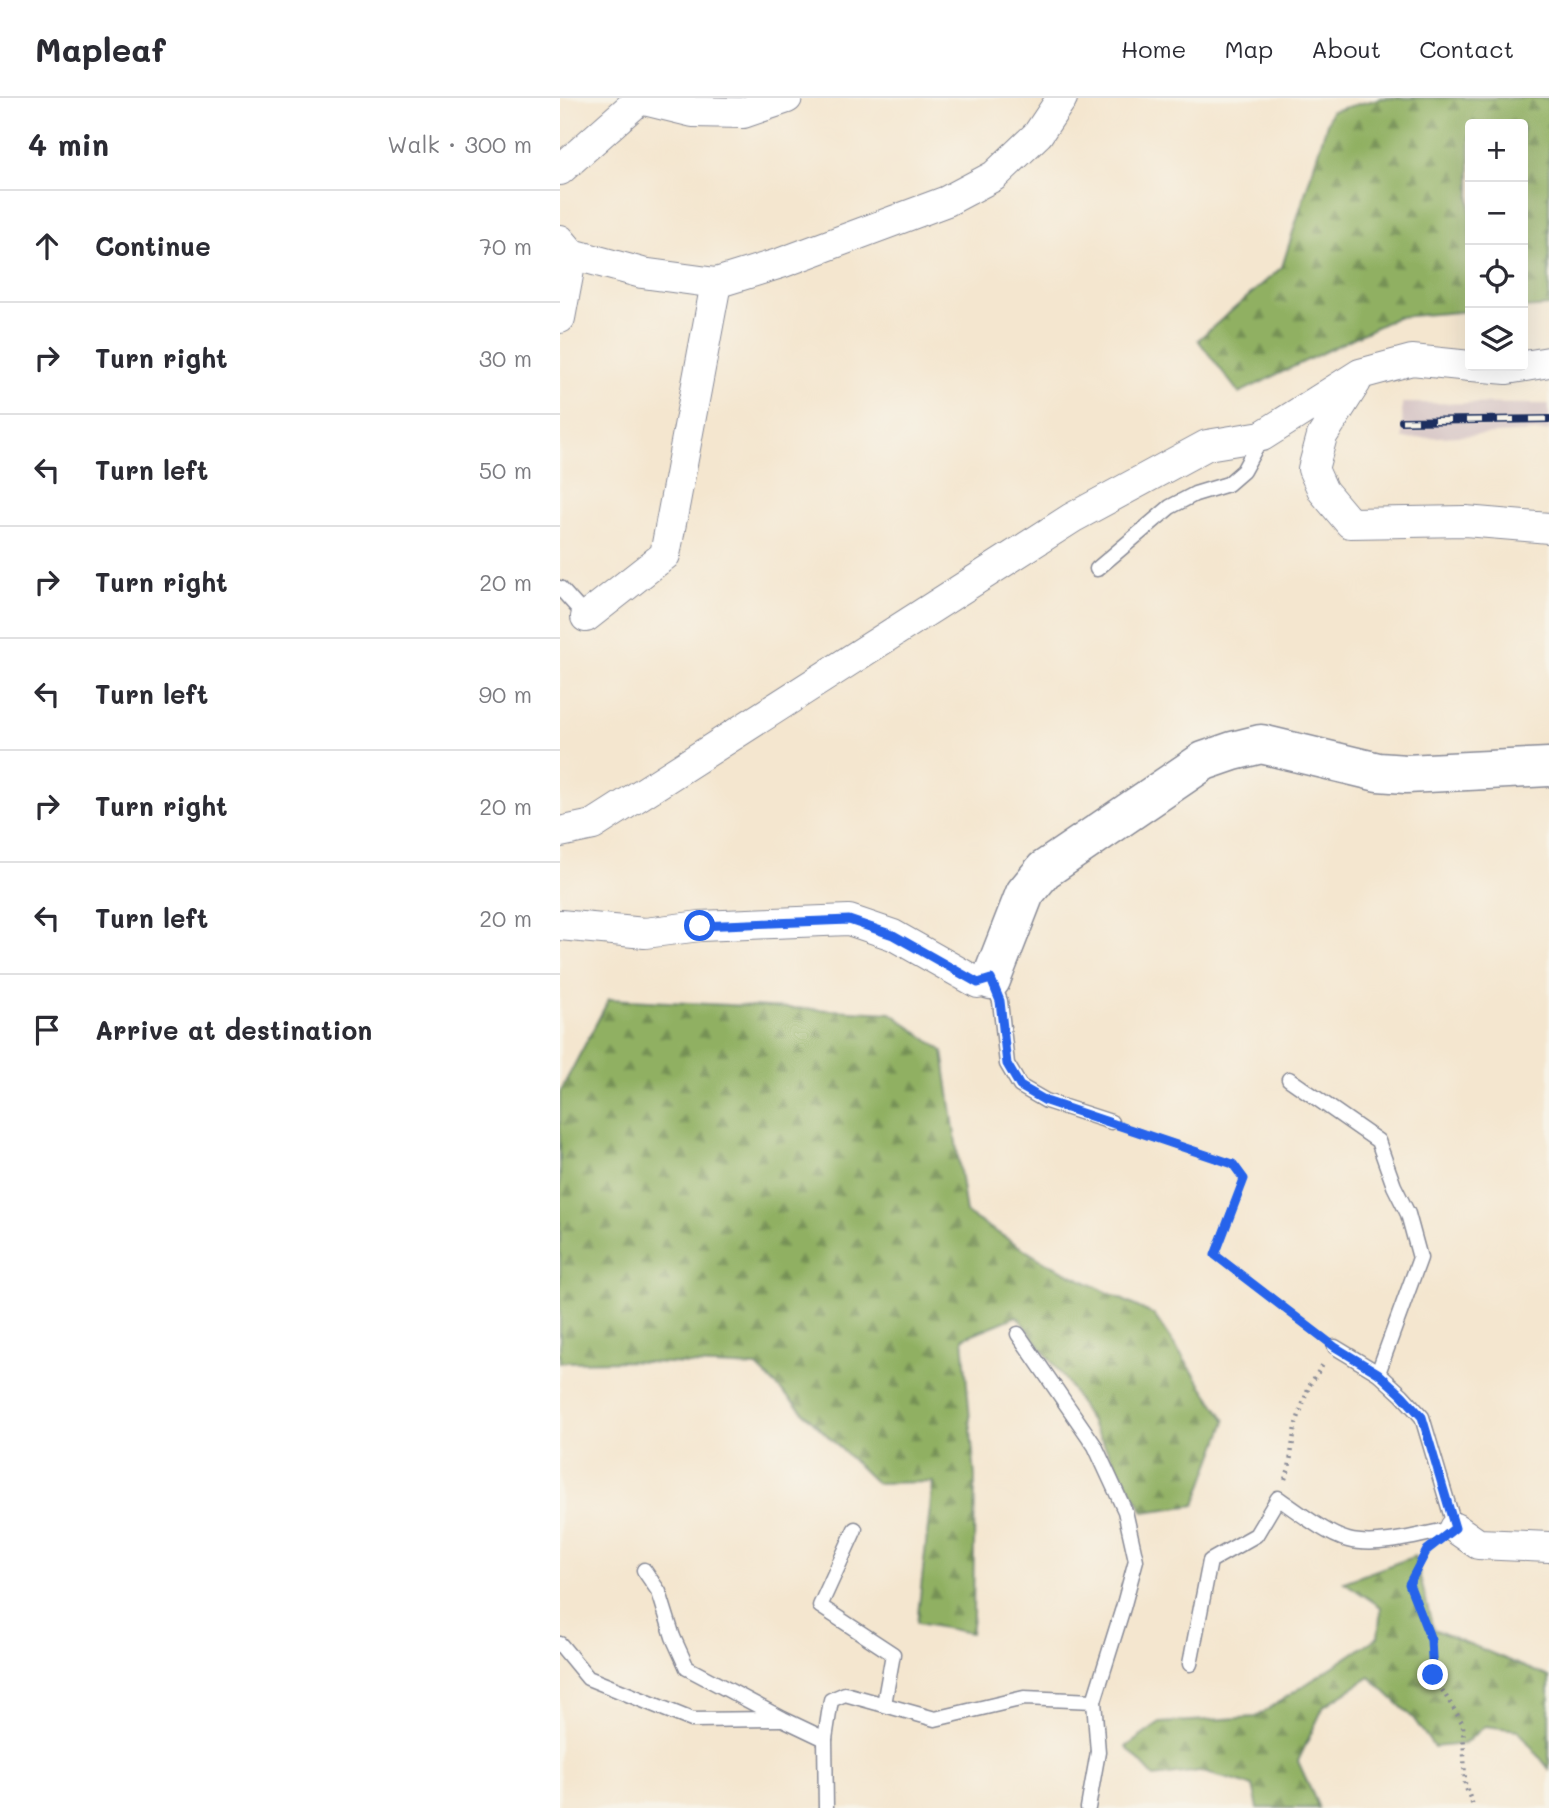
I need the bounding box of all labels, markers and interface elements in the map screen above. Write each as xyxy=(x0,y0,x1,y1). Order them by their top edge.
text: Mapleaf xyxy=(35,27,166,70)
text: Home xyxy=(1121,33,1186,64)
text: Map xyxy=(1224,33,1273,64)
text: About xyxy=(1311,33,1381,64)
text: Contact xyxy=(1419,33,1514,64)
map controls xyxy=(1465,119,1528,371)
button: + xyxy=(1465,119,1528,182)
text: 4 min xyxy=(28,124,109,164)
text: Walk · 300 m xyxy=(387,129,532,159)
button: − xyxy=(1465,182,1528,245)
icon: ahead xyxy=(28,227,66,265)
text: Continue xyxy=(95,229,211,263)
text: 70 m xyxy=(479,231,532,261)
button: locate xyxy=(1465,245,1528,308)
button: layers xyxy=(1465,308,1528,371)
icon: right xyxy=(28,339,66,377)
text: Turn right xyxy=(95,341,228,375)
text: 30 m xyxy=(479,343,532,373)
icon: left xyxy=(28,451,66,489)
text: Turn left xyxy=(95,453,208,487)
text: 50 m xyxy=(479,455,532,485)
icon: right xyxy=(28,563,66,601)
text: Turn right xyxy=(95,565,228,599)
text: 20 m xyxy=(479,567,532,597)
icon: left xyxy=(28,675,66,713)
text: Turn left xyxy=(95,677,208,711)
text: 90 m xyxy=(479,679,532,709)
icon: right xyxy=(28,787,66,825)
text: Turn right xyxy=(95,789,228,823)
text: 20 m xyxy=(479,791,532,821)
icon: left xyxy=(28,899,66,937)
text: Turn left xyxy=(95,901,208,935)
text: 20 m xyxy=(479,903,532,933)
route start xyxy=(684,910,715,941)
icon: arrive xyxy=(28,1011,66,1049)
text: Arrive at destination xyxy=(95,1013,372,1047)
route end xyxy=(1417,1659,1448,1690)

